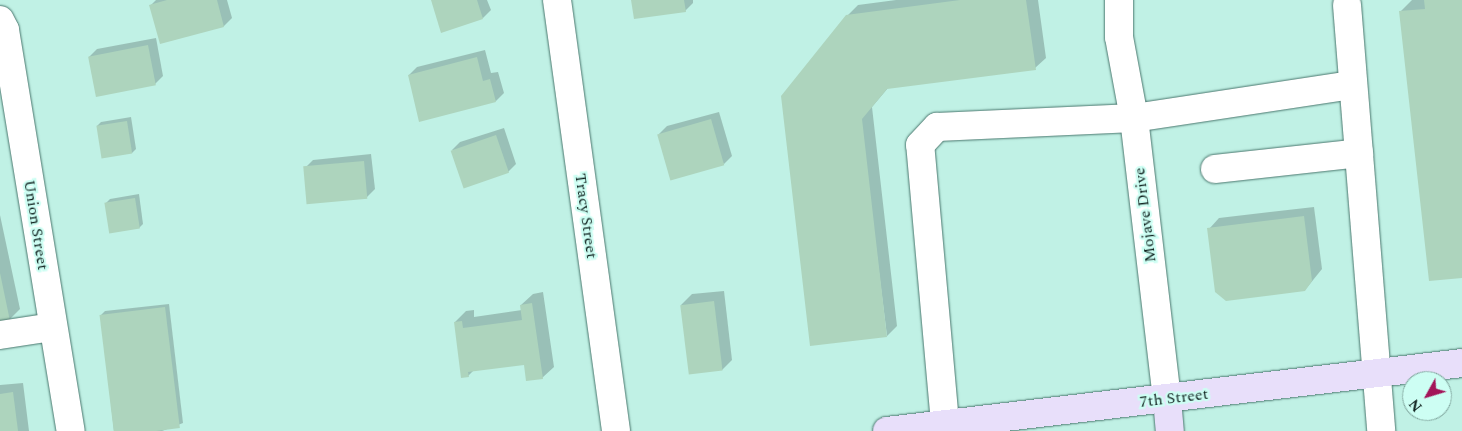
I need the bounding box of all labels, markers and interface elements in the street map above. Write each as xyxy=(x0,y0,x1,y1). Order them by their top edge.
street label: Mojave Drive xyxy=(1130,166,1160,264)
street label: Tracy Street xyxy=(571,172,601,260)
street label: Union Street xyxy=(19,179,53,271)
north arrow xyxy=(1402,371,1452,421)
street label: 7th Street xyxy=(1139,384,1209,412)
text: N xyxy=(1404,394,1427,416)

